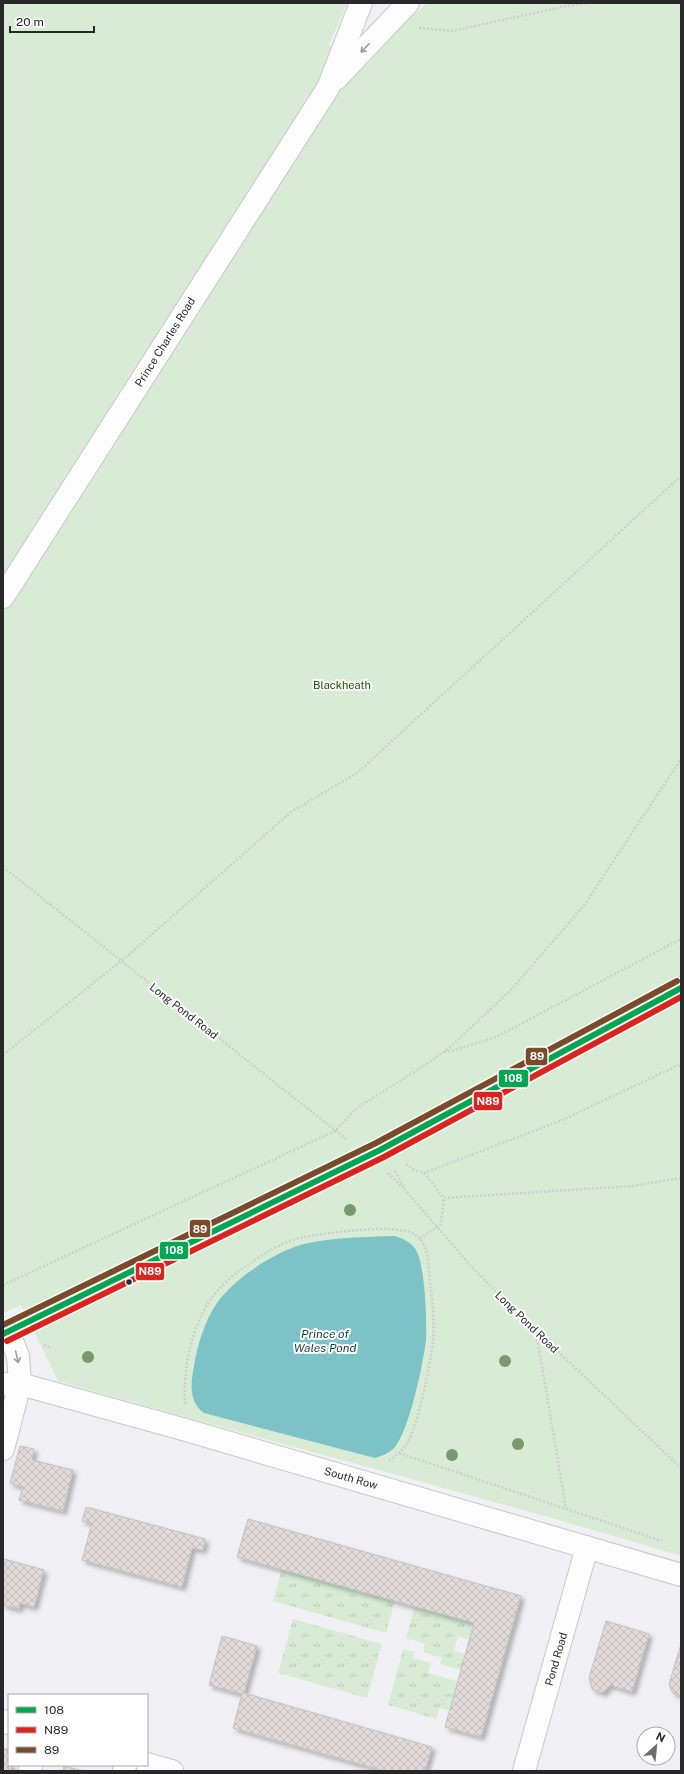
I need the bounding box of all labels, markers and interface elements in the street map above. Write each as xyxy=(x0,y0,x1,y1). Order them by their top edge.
scale bar xyxy=(10,8,94,34)
text: 20 m xyxy=(16,15,44,29)
one-way arrow xyxy=(360,43,370,53)
street label: Prince Charles Road xyxy=(133,295,197,389)
park label: Blackheath xyxy=(313,679,371,691)
street label: Long Pond Road xyxy=(148,981,220,1041)
line badge: 89 xyxy=(525,1047,548,1066)
text: 89 xyxy=(530,1050,544,1062)
line badge: 108 xyxy=(498,1069,529,1088)
text: 108 xyxy=(503,1072,523,1084)
line badge: N89 xyxy=(473,1091,503,1111)
text: N89 xyxy=(476,1095,500,1107)
line badge: 89 xyxy=(189,1219,211,1238)
text: 89 xyxy=(193,1223,207,1235)
line badge: 108 xyxy=(159,1241,189,1260)
text: 108 xyxy=(164,1244,184,1256)
line badge: N89 xyxy=(135,1262,165,1281)
text: N89 xyxy=(138,1265,162,1277)
unlabelled marker xyxy=(124,1277,134,1287)
street label: Long Pond Road xyxy=(493,1289,561,1355)
water label: Prince of Wales Pond xyxy=(294,1327,356,1355)
one-way arrow xyxy=(13,1350,21,1363)
street label: South Row xyxy=(323,1465,380,1491)
street label: Pond Road xyxy=(543,1631,569,1687)
legend xyxy=(8,1694,148,1766)
text: 108 xyxy=(44,1703,64,1717)
text: N89 xyxy=(44,1723,68,1737)
north arrow xyxy=(636,1726,676,1766)
text: N xyxy=(654,1730,667,1744)
text: 89 xyxy=(44,1743,59,1757)

